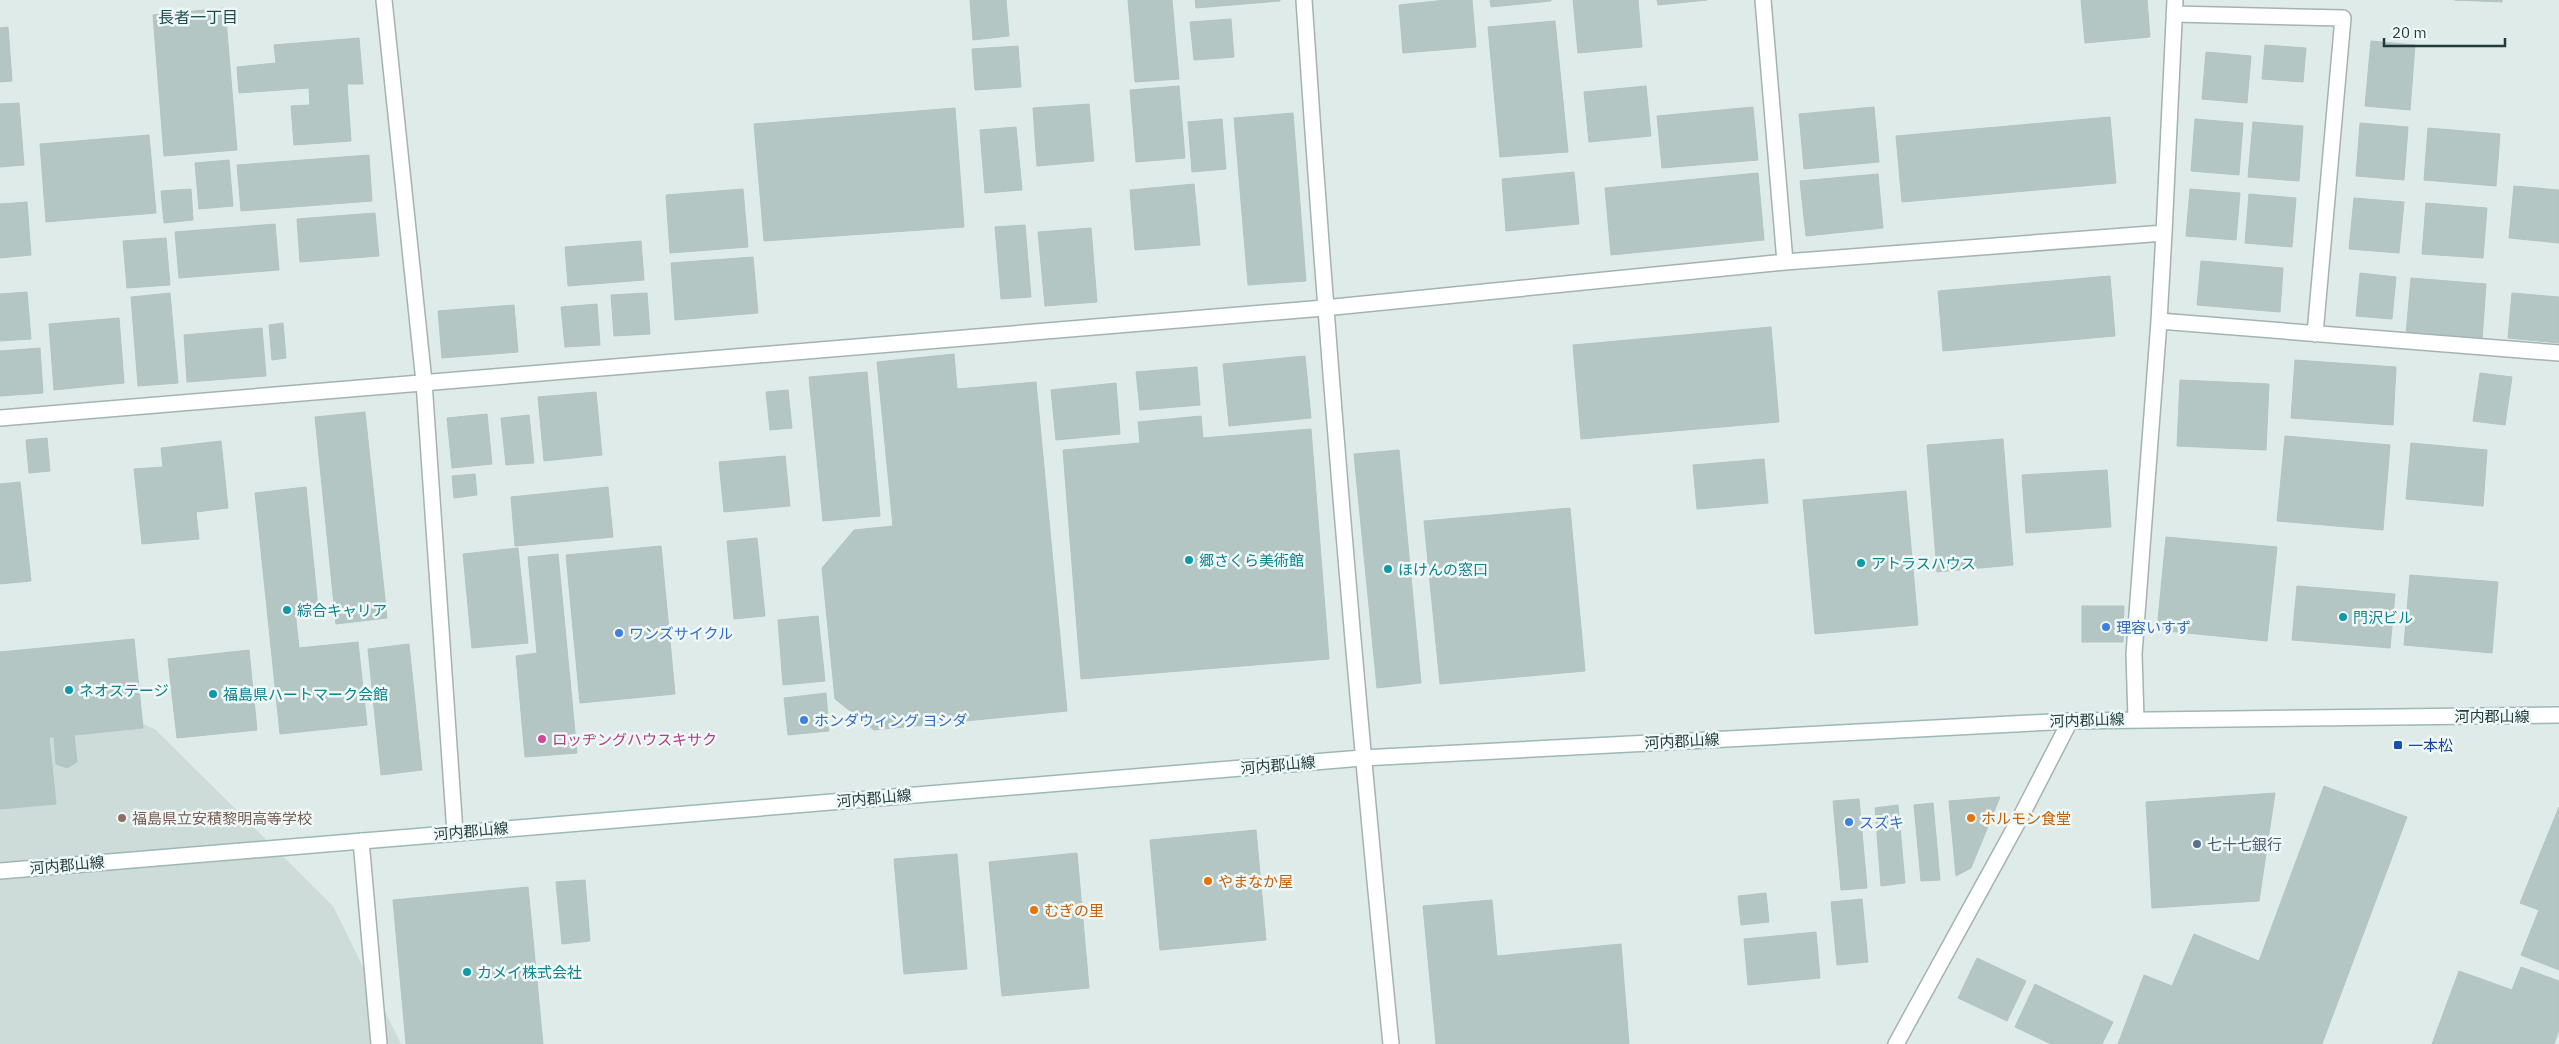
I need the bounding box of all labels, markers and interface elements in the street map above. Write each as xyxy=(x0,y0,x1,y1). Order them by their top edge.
district label: 長者一丁目 xyxy=(158,7,238,27)
scale bar xyxy=(2384,15,2505,47)
text: 20 m xyxy=(2392,23,2427,42)
place label: 郷さくら美術館 xyxy=(1199,551,1304,570)
marker: 郷さくら美術館 xyxy=(1183,554,1195,566)
place label: アトラスハウス xyxy=(1871,554,1976,573)
marker: アトラスハウス xyxy=(1855,557,1867,569)
place label: ほけんの窓口 xyxy=(1398,560,1488,579)
marker: ほけんの窓口 xyxy=(1382,563,1394,575)
place label: 綜合キャリア xyxy=(297,601,387,620)
marker: 綜合キャリア xyxy=(281,604,293,616)
place label: 門沢ビル xyxy=(2353,608,2413,627)
marker: 門沢ビル xyxy=(2337,611,2349,623)
place label: 理容いすず xyxy=(2116,618,2191,637)
marker: 理容いすず xyxy=(2100,621,2112,633)
place label: ワンズサイクル xyxy=(629,624,733,643)
marker: ワンズサイクル xyxy=(613,627,625,639)
place label: ネオステージ xyxy=(79,681,169,700)
marker: ネオステージ xyxy=(63,684,75,696)
place label: 福島県ハートマーク会館 xyxy=(223,685,388,704)
marker: 福島県ハートマーク会館 xyxy=(207,688,219,700)
street label: 河内郡山線 xyxy=(2454,707,2530,726)
street label: 河内郡山線 xyxy=(2049,709,2125,731)
place label: ホンダウィング ヨシダ xyxy=(814,711,968,730)
marker: ホンダウィング ヨシダ xyxy=(798,714,810,726)
place label: ロッヂングハウスキサク xyxy=(552,730,717,749)
street label: 河内郡山線 xyxy=(1644,730,1720,752)
marker: ロッヂングハウスキサク xyxy=(536,733,548,745)
place label: 一本松 xyxy=(2408,736,2453,755)
marker: 一本松 xyxy=(2392,739,2404,751)
street label: 河内郡山線 xyxy=(1240,752,1316,778)
street label: 河内郡山線 xyxy=(836,785,912,811)
place label: 福島県立安積黎明高等学校 xyxy=(132,809,312,828)
place label: ホルモン食堂 xyxy=(1981,809,2071,828)
marker: 福島県立安積黎明高等学校 xyxy=(116,812,128,824)
marker: ホルモン食堂 xyxy=(1965,812,1977,824)
place label: スズキ xyxy=(1859,813,1904,832)
marker: スズキ xyxy=(1843,816,1855,828)
street label: 河内郡山線 xyxy=(433,818,509,844)
place label: 七十七銀行 xyxy=(2207,835,2282,854)
marker: 七十七銀行 xyxy=(2191,838,2203,850)
street label: 河内郡山線 xyxy=(29,852,105,878)
place label: やまなか屋 xyxy=(1218,872,1293,891)
marker: やまなか屋 xyxy=(1202,875,1214,887)
place label: むぎの里 xyxy=(1044,901,1104,920)
marker: むぎの里 xyxy=(1028,904,1040,916)
place label: カメイ株式会社 xyxy=(477,963,582,982)
marker: カメイ株式会社 xyxy=(461,966,473,978)

